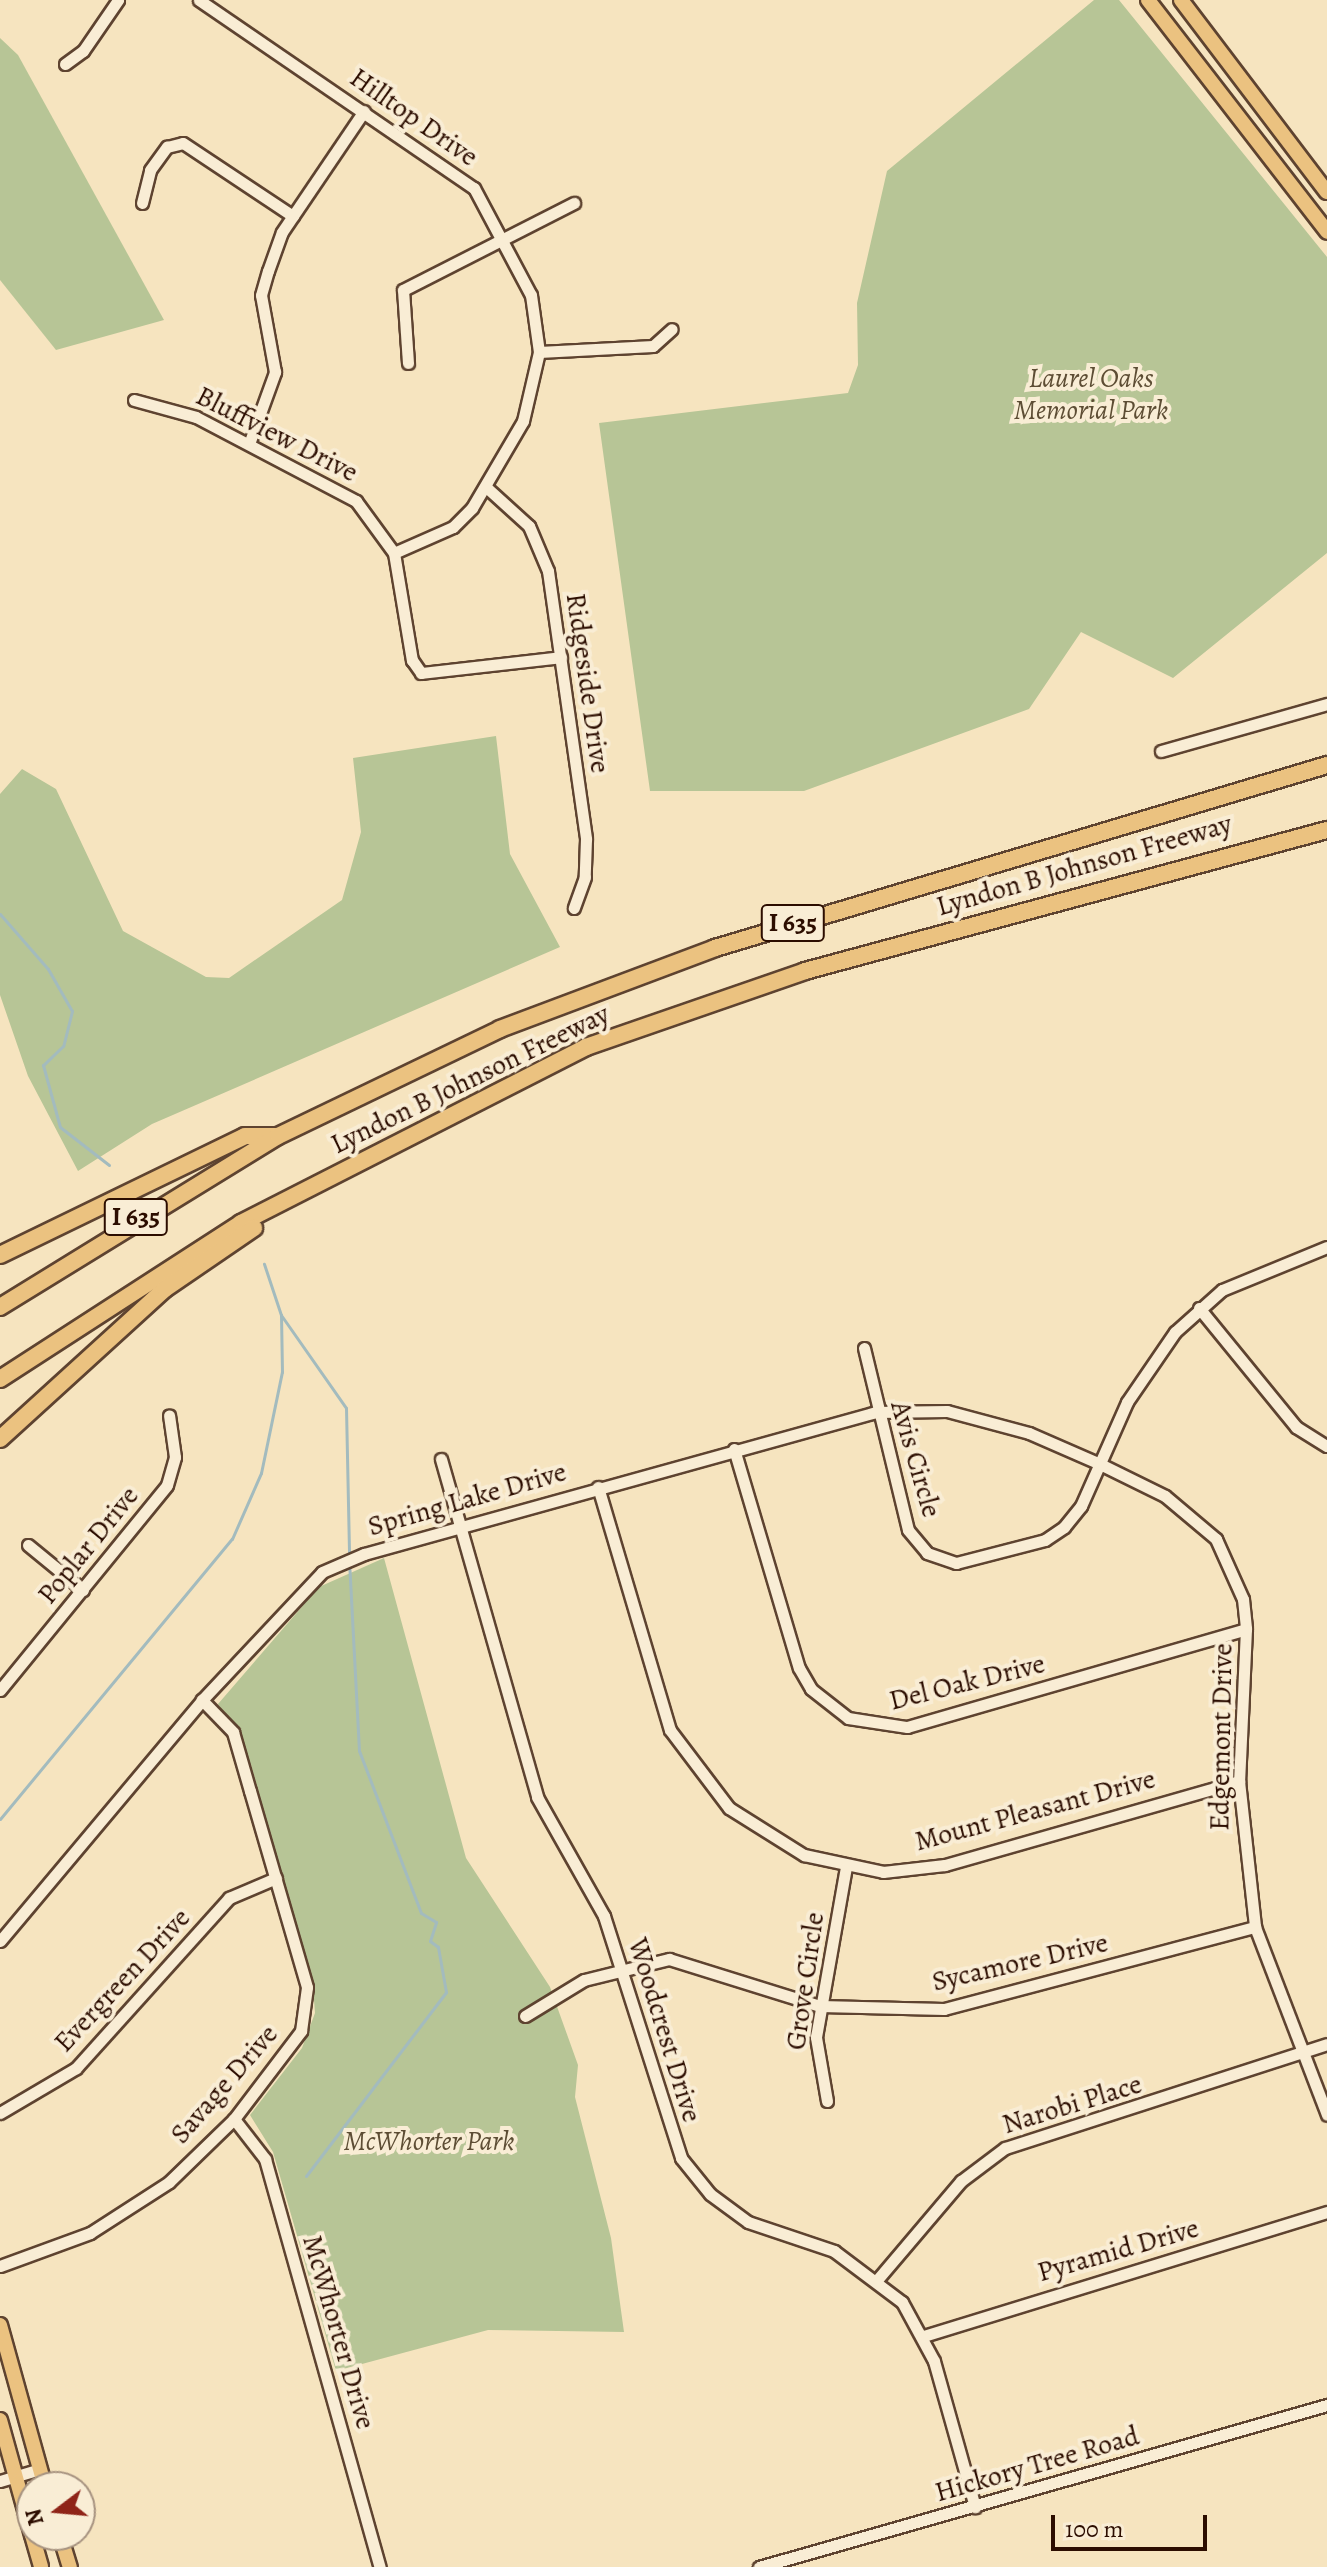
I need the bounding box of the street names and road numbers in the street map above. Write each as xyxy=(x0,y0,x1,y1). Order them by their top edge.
street label: Hilltop Drive xyxy=(343,61,485,173)
street label: Bluffview Drive xyxy=(190,379,364,489)
street label: Ridgeside Drive xyxy=(559,591,617,775)
street label: Lyndon B Johnson Freeway xyxy=(932,807,1236,923)
road number: I 635 xyxy=(759,901,827,945)
street label: Lyndon B Johnson Freeway xyxy=(325,997,615,1161)
road number: I 635 xyxy=(102,1195,170,1239)
street label: Avis Circle xyxy=(883,1397,949,1521)
street label: Spring Lake Drive xyxy=(364,1455,570,1543)
street label: Poplar Drive xyxy=(30,1479,146,1611)
street label: Edgemont Drive xyxy=(1203,1643,1239,1831)
street label: Del Oak Drive xyxy=(886,1646,1048,1718)
street label: Mount Pleasant Drive xyxy=(911,1762,1159,1858)
street label: Evergreen Drive xyxy=(47,1901,197,2059)
street label: Grove Circle xyxy=(779,1910,831,2052)
street label: Sycamore Drive xyxy=(929,1925,1111,1999)
street label: Woodcrest Drive xyxy=(621,1934,709,2126)
street label: Savage Drive xyxy=(163,2018,285,2150)
street label: Narobi Place xyxy=(998,2067,1146,2141)
street label: Pyramid Drive xyxy=(1033,2211,1203,2289)
street label: McWhorter Drive xyxy=(295,2231,383,2433)
street label: Hickory Tree Road xyxy=(931,2419,1143,2509)

